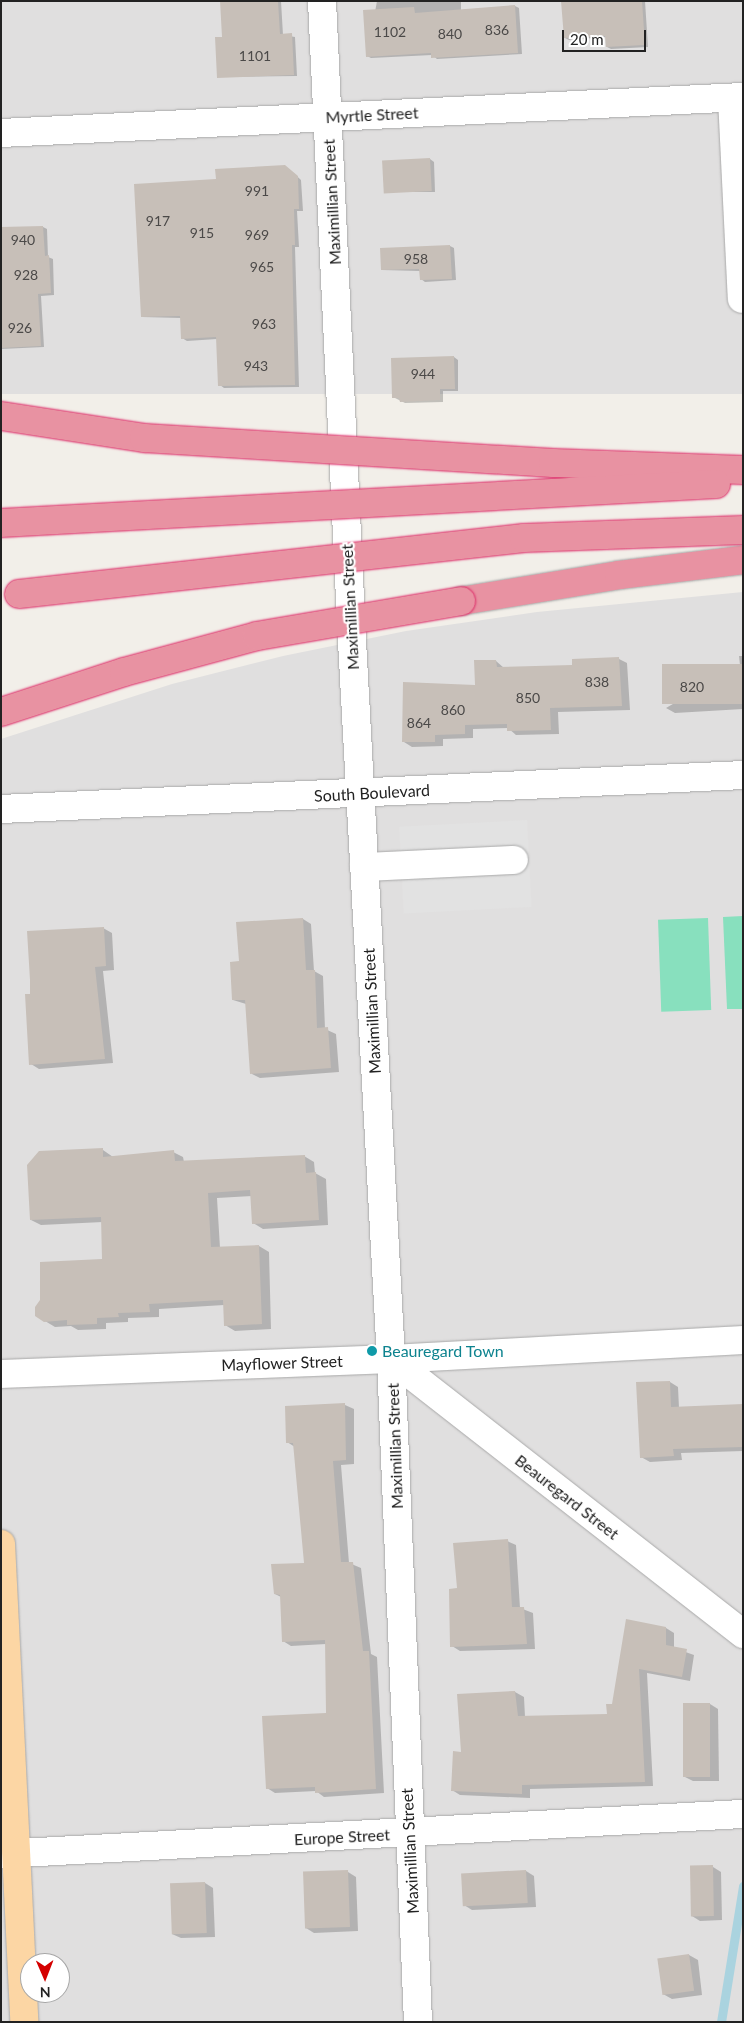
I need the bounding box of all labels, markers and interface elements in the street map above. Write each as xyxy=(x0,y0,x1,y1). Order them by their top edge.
scale bar xyxy=(564,20,648,52)
house number: 836 xyxy=(485,22,509,38)
house number: 1102 xyxy=(374,24,406,40)
house number: 840 xyxy=(438,26,462,42)
text: 20 m xyxy=(570,30,604,48)
house number: 1101 xyxy=(239,48,271,64)
street label: Myrtle Street xyxy=(325,103,419,127)
street label: Maximillian Street xyxy=(319,139,345,265)
house number: 991 xyxy=(245,183,269,199)
house number: 917 xyxy=(146,213,170,229)
house number: 915 xyxy=(190,225,214,241)
house number: 969 xyxy=(245,227,269,243)
house number: 940 xyxy=(11,232,35,248)
house number: 958 xyxy=(404,251,428,267)
house number: 965 xyxy=(250,259,274,275)
house number: 928 xyxy=(14,267,38,283)
house number: 963 xyxy=(252,316,276,332)
house number: 926 xyxy=(8,320,32,336)
house number: 943 xyxy=(244,358,268,374)
house number: 944 xyxy=(411,366,435,382)
street label: Maximillian Street xyxy=(337,544,363,670)
house number: 838 xyxy=(585,674,609,690)
house number: 820 xyxy=(680,679,704,695)
house number: 850 xyxy=(516,690,540,706)
house number: 860 xyxy=(441,702,465,718)
house number: 864 xyxy=(407,715,431,731)
street label: South Boulevard xyxy=(314,780,430,806)
street label: Maximillian Street xyxy=(359,948,385,1074)
place label: Beauregard Town xyxy=(382,1341,504,1361)
marker: Beauregard Town xyxy=(366,1345,378,1357)
street label: Mayflower Street xyxy=(221,1351,343,1375)
street label: Maximillian Street xyxy=(383,1383,407,1509)
street label: Beauregard Street xyxy=(511,1451,623,1543)
street label: Maximillian Street xyxy=(397,1788,423,1914)
street label: Europe Street xyxy=(294,1825,390,1849)
north arrow xyxy=(20,1953,70,2003)
text: N xyxy=(40,1984,51,2001)

